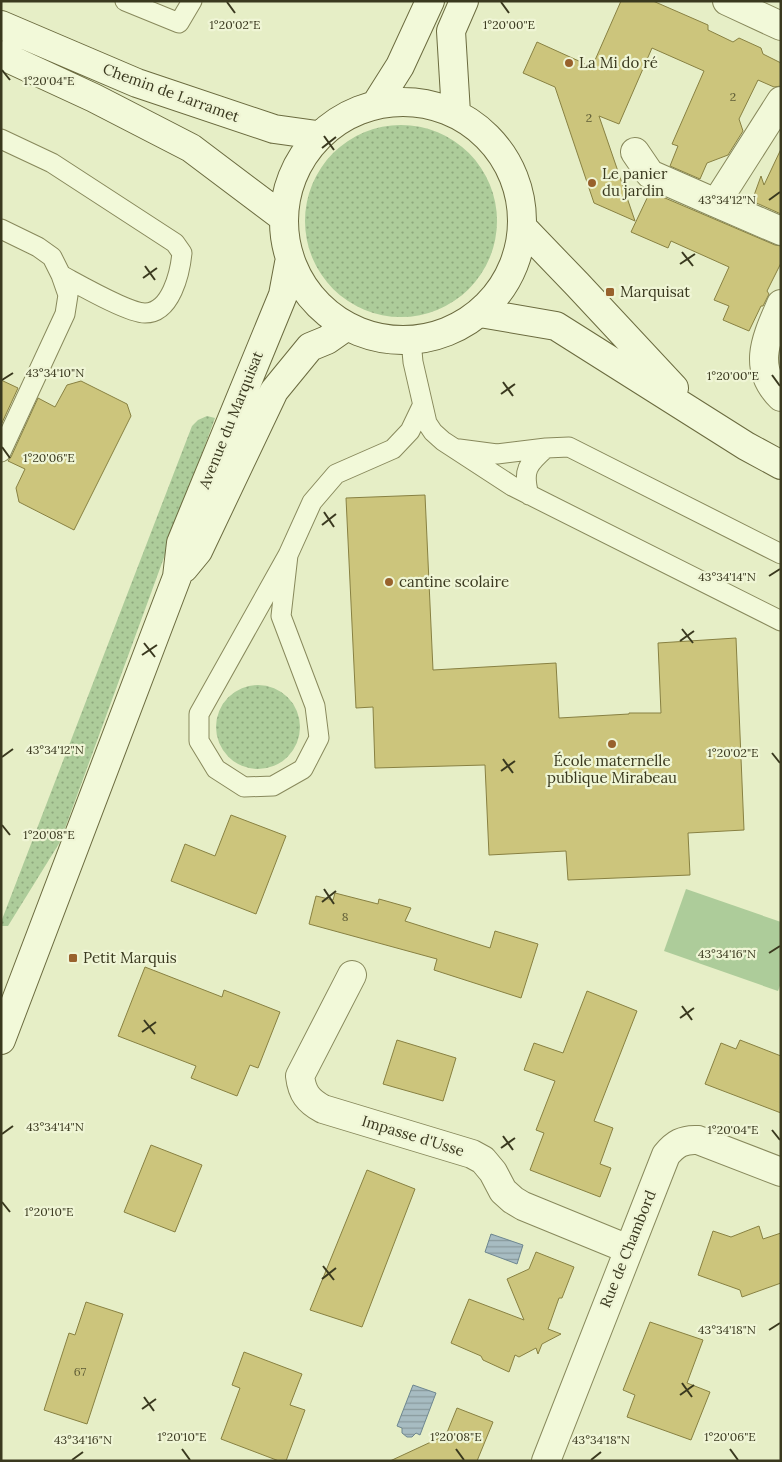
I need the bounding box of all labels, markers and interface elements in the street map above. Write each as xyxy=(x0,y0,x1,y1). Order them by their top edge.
text: 1°20'02"E xyxy=(209,17,261,32)
text: 1°20'00"E xyxy=(483,17,535,32)
place label: La Mi do ré xyxy=(579,53,658,72)
marker: La Mi do ré xyxy=(563,57,575,69)
street label: Chemin de Larramet xyxy=(100,59,242,126)
text: 1°20'04"E xyxy=(23,73,75,88)
house number: 2 xyxy=(730,89,736,104)
house number: 2 xyxy=(586,110,592,125)
place label: Le panier du jardin xyxy=(602,164,668,200)
marker: Le panier du jardin xyxy=(586,177,598,189)
text: 43°34'12"N xyxy=(698,192,756,207)
place label: Marquisat xyxy=(620,282,690,301)
marker: Marquisat xyxy=(604,286,616,298)
street label: Avenue du Marquisat xyxy=(194,348,267,492)
text: 43°34'10"N xyxy=(26,365,84,380)
text: 1°20'00"E xyxy=(707,368,759,383)
text: 1°20'06"E xyxy=(23,450,75,465)
text: 43°34'14"N xyxy=(698,569,756,584)
place label: cantine scolaire xyxy=(399,572,509,591)
marker: cantine scolaire xyxy=(383,576,395,588)
marker: École maternelle publique Mirabeau xyxy=(606,738,618,750)
text: 43°34'12"N xyxy=(26,742,84,757)
text: 1°20'02"E xyxy=(707,745,759,760)
place label: École maternelle publique Mirabeau xyxy=(547,751,677,787)
text: 1°20'08"E xyxy=(23,827,75,842)
house number: 8 xyxy=(342,909,349,924)
text: 43°34'16"N xyxy=(698,946,756,961)
place label: Petit Marquis xyxy=(83,948,177,967)
marker: Petit Marquis xyxy=(67,952,79,964)
street label: Impasse d'Usse xyxy=(360,1111,467,1160)
text: 43°34'14"N xyxy=(26,1119,84,1134)
text: 1°20'04"E xyxy=(707,1122,759,1137)
street label: Rue de Chambord xyxy=(595,1187,660,1310)
text: 1°20'10"E xyxy=(24,1204,74,1219)
text: 43°34'18"N xyxy=(698,1322,756,1337)
house number: 67 xyxy=(74,1364,87,1379)
text: 1°20'10"E xyxy=(157,1429,207,1444)
text: 1°20'08"E xyxy=(430,1429,482,1444)
text: 1°20'06"E xyxy=(704,1429,756,1444)
text: 43°34'16"N xyxy=(54,1432,112,1447)
text: 43°34'18"N xyxy=(572,1432,630,1447)

